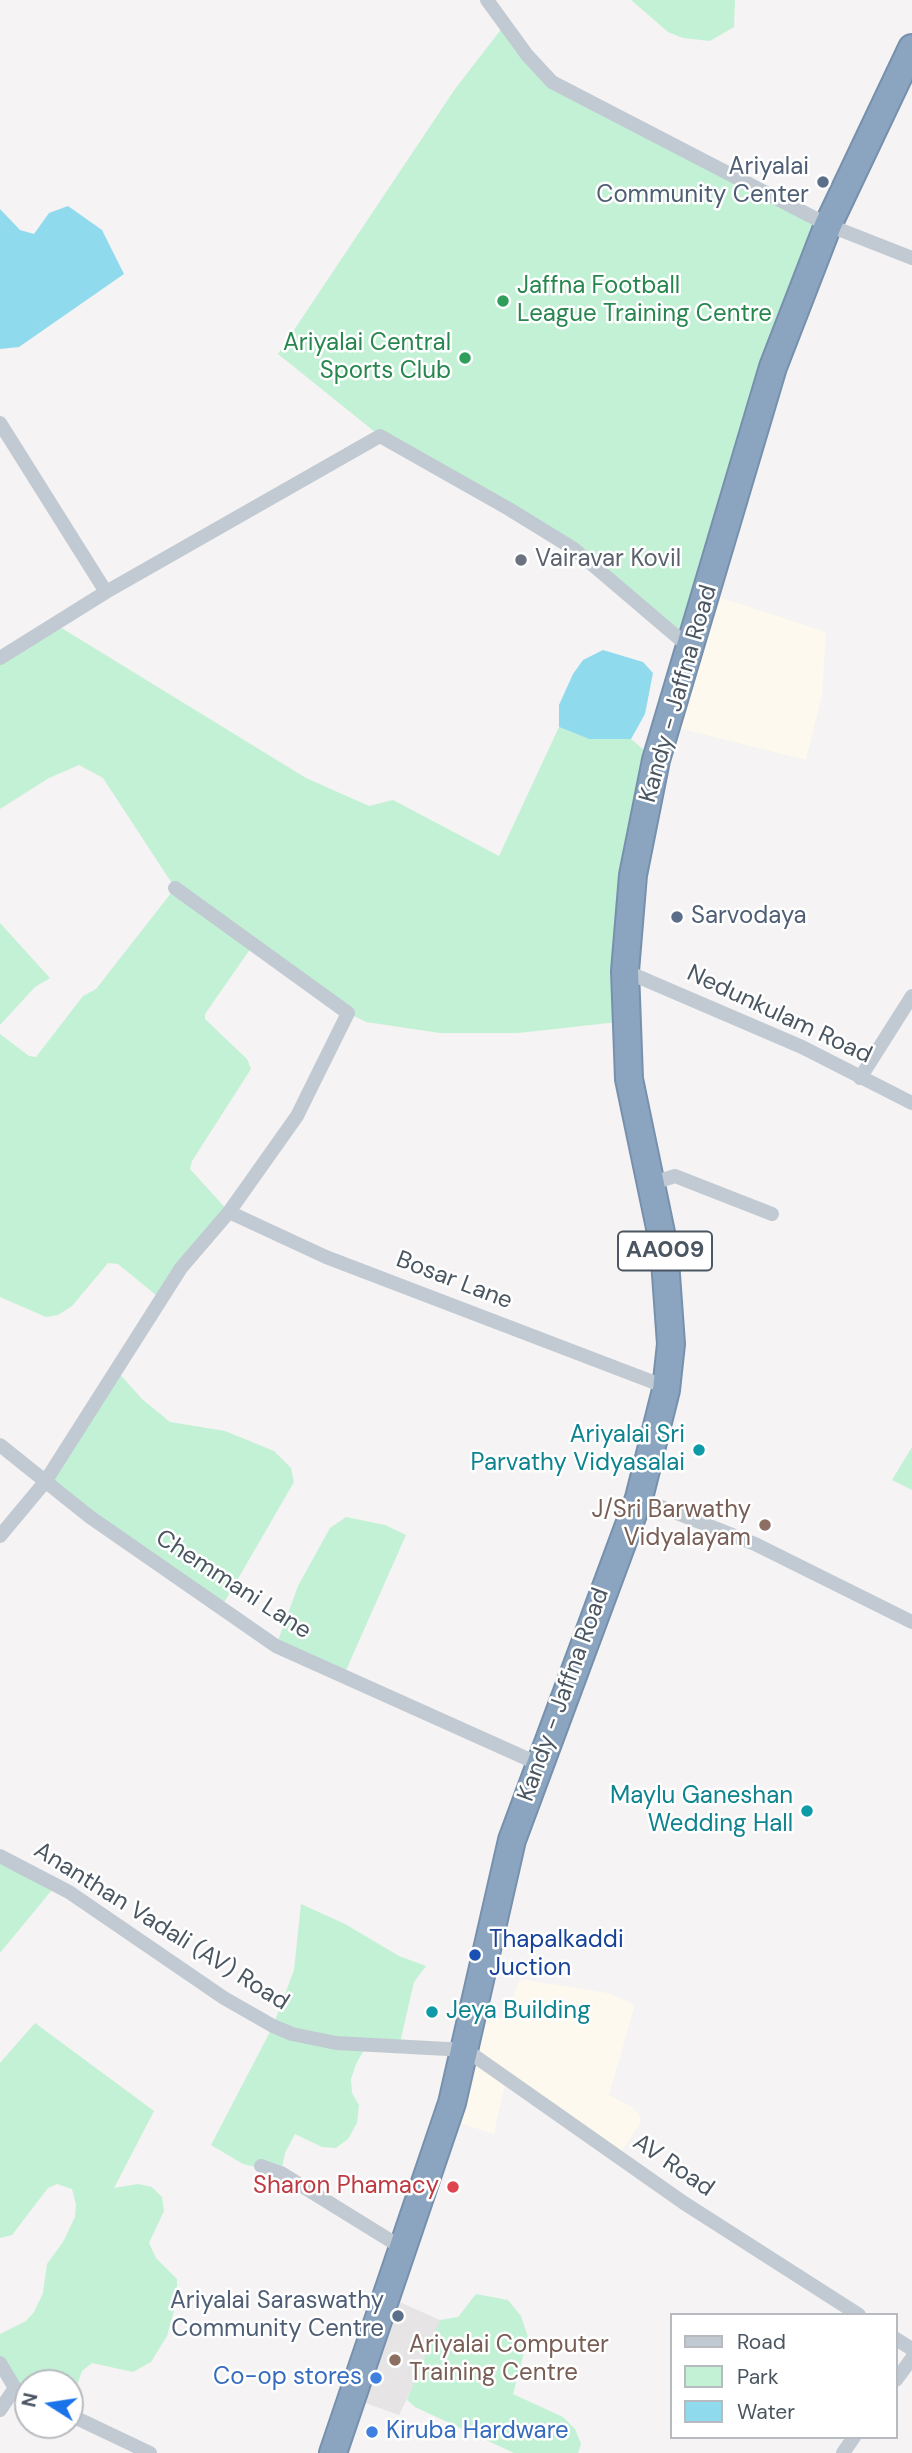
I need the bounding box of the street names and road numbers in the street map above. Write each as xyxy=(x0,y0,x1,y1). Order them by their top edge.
street label: Kandy - Jaffna Road xyxy=(634,582,724,806)
street label: Nedunkulam Road xyxy=(682,960,876,1070)
road number: AA009 xyxy=(618,1232,712,1270)
street label: Bosar Lane xyxy=(392,1246,516,1316)
street label: Chemmani Lane xyxy=(150,1524,316,1646)
street label: Kandy - Jaffna Road xyxy=(512,1584,616,1806)
street label: Ananthan Vadali (AV) Road xyxy=(28,1837,294,2017)
street label: AV Road xyxy=(627,2128,719,2204)

